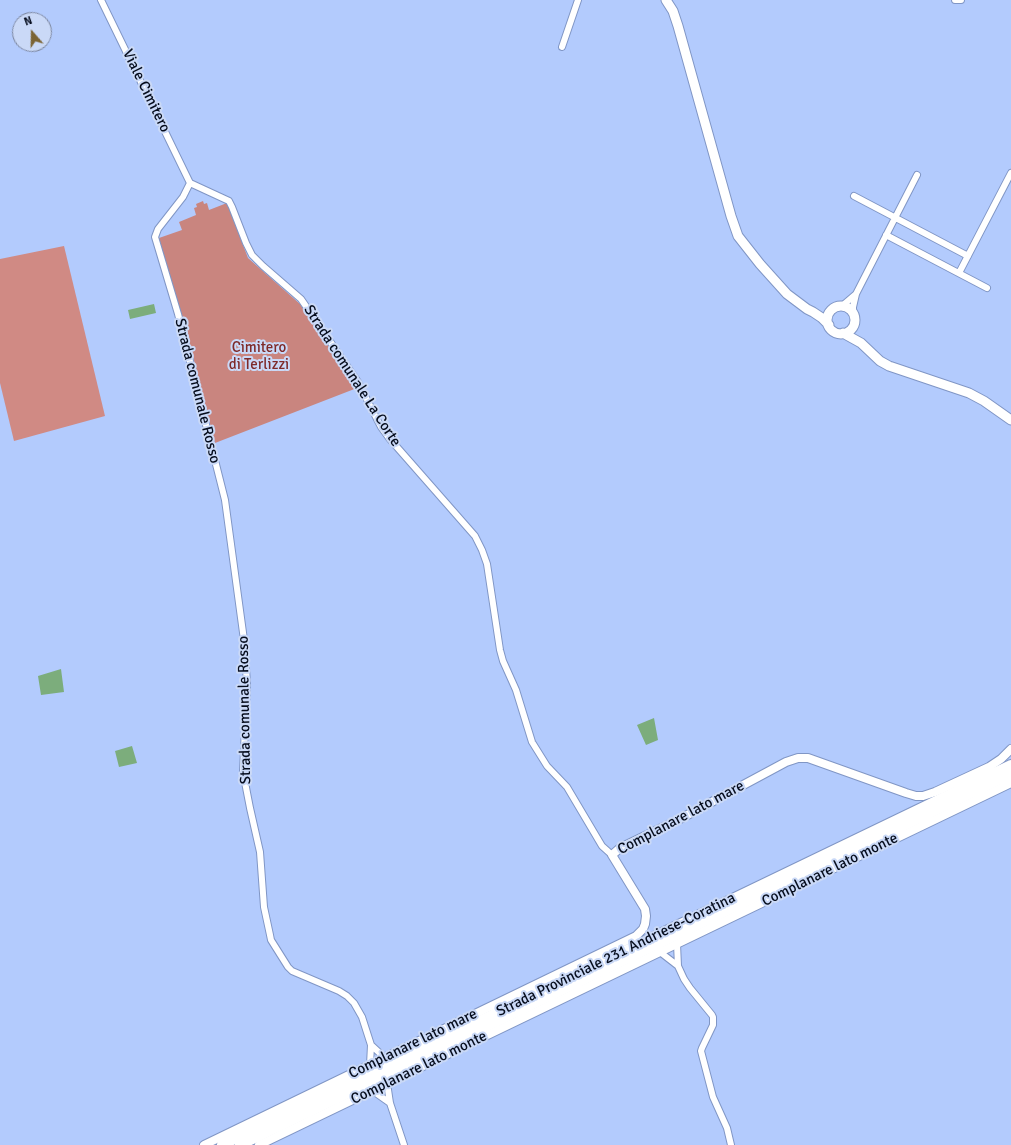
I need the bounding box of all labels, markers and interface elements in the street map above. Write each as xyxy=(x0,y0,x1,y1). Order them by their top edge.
north arrow xyxy=(12,12,52,52)
text: N xyxy=(22,14,34,29)
street label: Viale Cimitero xyxy=(118,47,174,135)
street label: Strada comunale La Corte xyxy=(300,302,404,450)
street label: Strada comunale Rosso xyxy=(170,317,224,465)
park label: Cimitero di Terlizzi xyxy=(229,339,289,374)
street label: Strada comunale Rosso xyxy=(235,635,255,785)
street label: Complanare lato mare xyxy=(615,777,747,859)
street label: Complanare lato monte xyxy=(759,829,901,911)
street label: Strada Provinciale 231 Andriese-Coratina xyxy=(494,889,738,1021)
street label: Complanare lato mare xyxy=(346,1005,480,1083)
street label: Complanare lato monte xyxy=(348,1027,490,1109)

